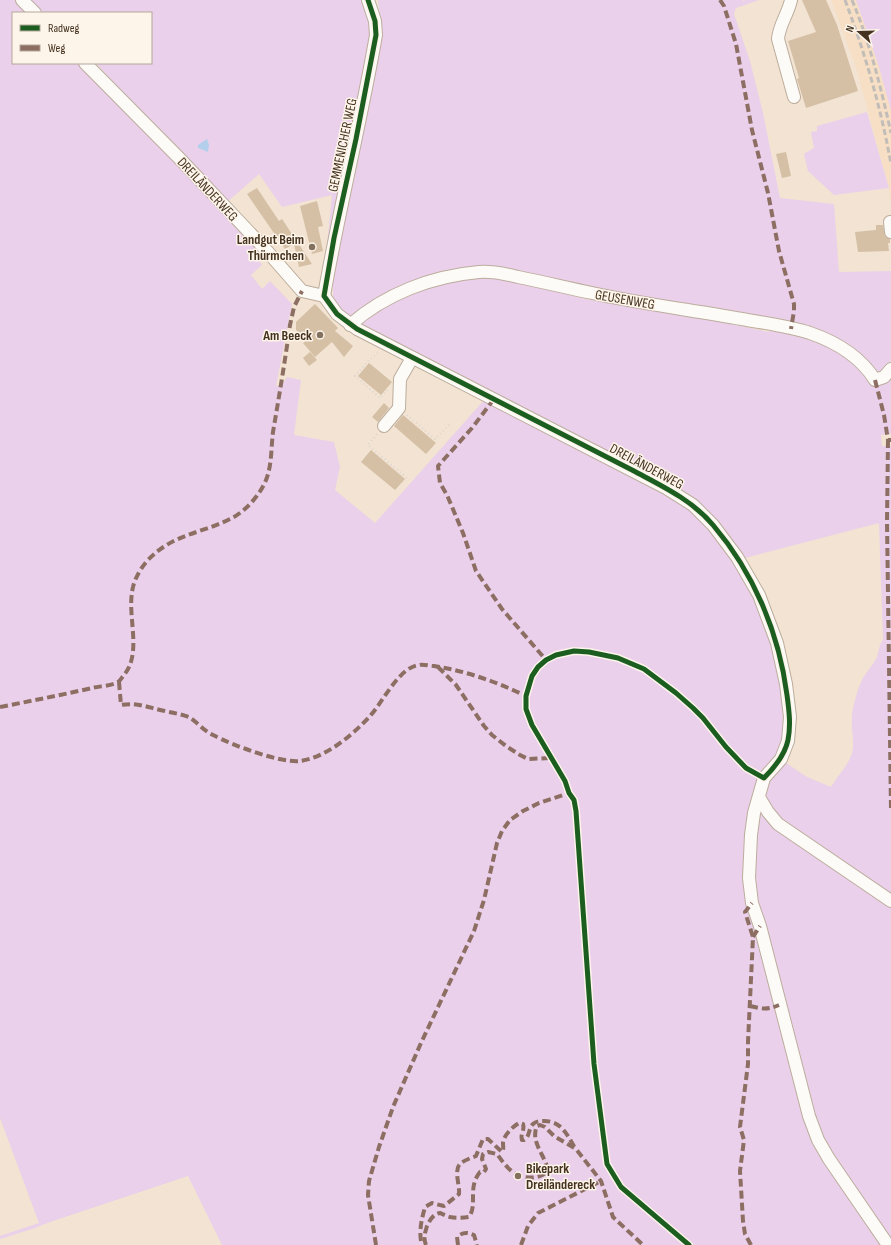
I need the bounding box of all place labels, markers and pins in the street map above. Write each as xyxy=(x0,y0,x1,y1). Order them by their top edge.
place label: Landgut Beim Thürmchen xyxy=(237,231,304,264)
marker: Landgut Beim Thürmchen xyxy=(307,242,317,252)
place label: Am Beeck xyxy=(262,327,312,344)
marker: Am Beeck xyxy=(315,330,325,340)
place label: Bikepark Dreiländereck xyxy=(526,1160,595,1193)
marker: Bikepark Dreiländereck xyxy=(513,1171,523,1181)

